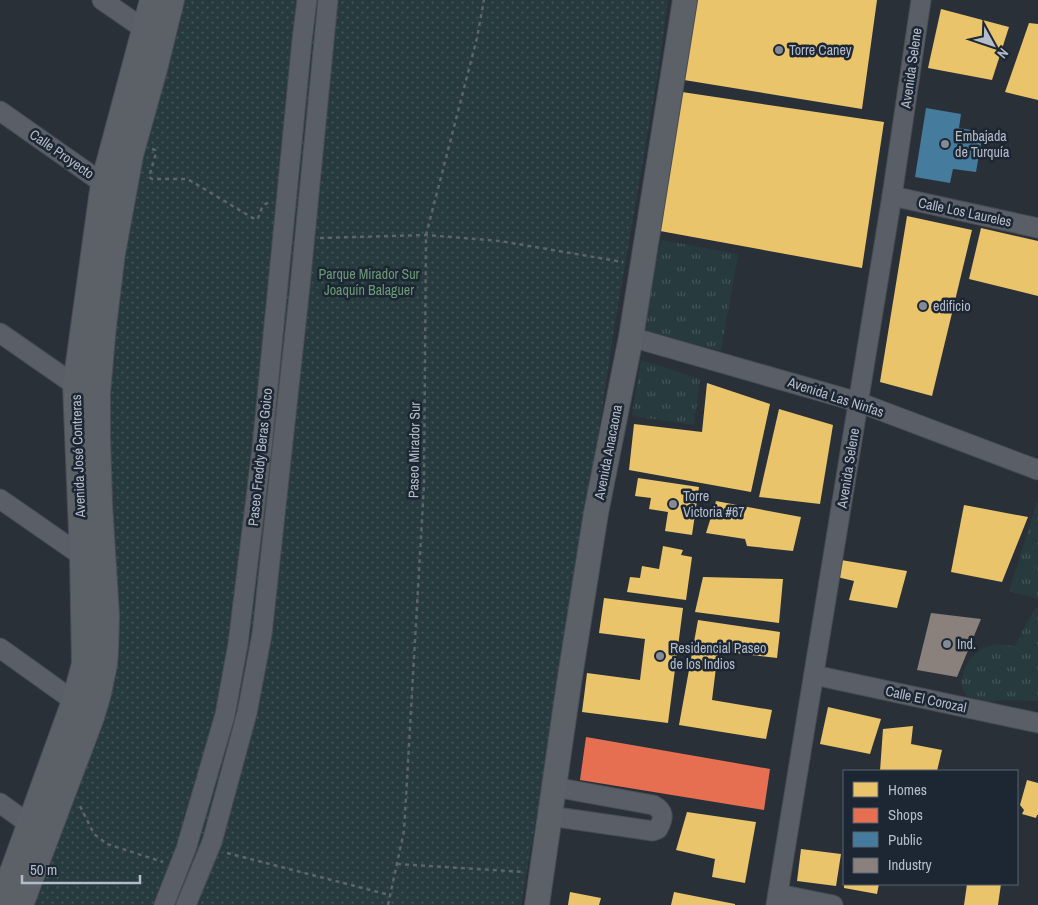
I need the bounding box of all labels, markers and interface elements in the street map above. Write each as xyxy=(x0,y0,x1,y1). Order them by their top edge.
north arrow xyxy=(968,20,1018,70)
street label: Avenida Selene xyxy=(896,27,926,110)
place label: Torre Caney xyxy=(789,41,852,59)
marker: Torre Caney xyxy=(773,44,785,56)
text: N xyxy=(993,44,1013,62)
street label: Calle Proyecto xyxy=(26,125,98,183)
place label: Embajada de Turquía xyxy=(955,127,1010,161)
marker: Embajada de Turquía xyxy=(939,138,951,150)
street label: Calle Los Laureles xyxy=(917,193,1014,231)
park label: Parque Mirador Sur Joaquín Balaguer xyxy=(319,265,420,299)
place label: edificio xyxy=(933,297,971,315)
marker: edificio xyxy=(917,300,929,312)
street label: Avenida Las Ninfas xyxy=(785,373,887,421)
street label: Paseo Freddy Beras Goico xyxy=(244,387,276,527)
street label: Avenida José Contreras xyxy=(67,394,89,519)
street label: Paseo Mirador Sur xyxy=(404,402,424,498)
street label: Avenida Anacaona xyxy=(590,402,626,502)
street label: Avenida Selene xyxy=(833,427,863,510)
place label: Torre Victoria #67 xyxy=(683,487,745,521)
marker: Torre Victoria #67 xyxy=(667,498,679,510)
place label: Ind. xyxy=(957,635,976,653)
marker: Ind. xyxy=(941,638,953,650)
place label: Residencial Paseo de los Indios xyxy=(670,639,766,673)
marker: Residencial Paseo de los Indios xyxy=(654,650,666,662)
street label: Calle El Corozal xyxy=(884,682,968,716)
legend xyxy=(843,770,1018,885)
text: Homes xyxy=(888,779,927,800)
text: Shops xyxy=(888,804,923,825)
text: Public xyxy=(888,829,922,850)
scale bar xyxy=(22,852,140,884)
text: Industry xyxy=(888,854,933,875)
text: 50 m xyxy=(30,859,57,880)

